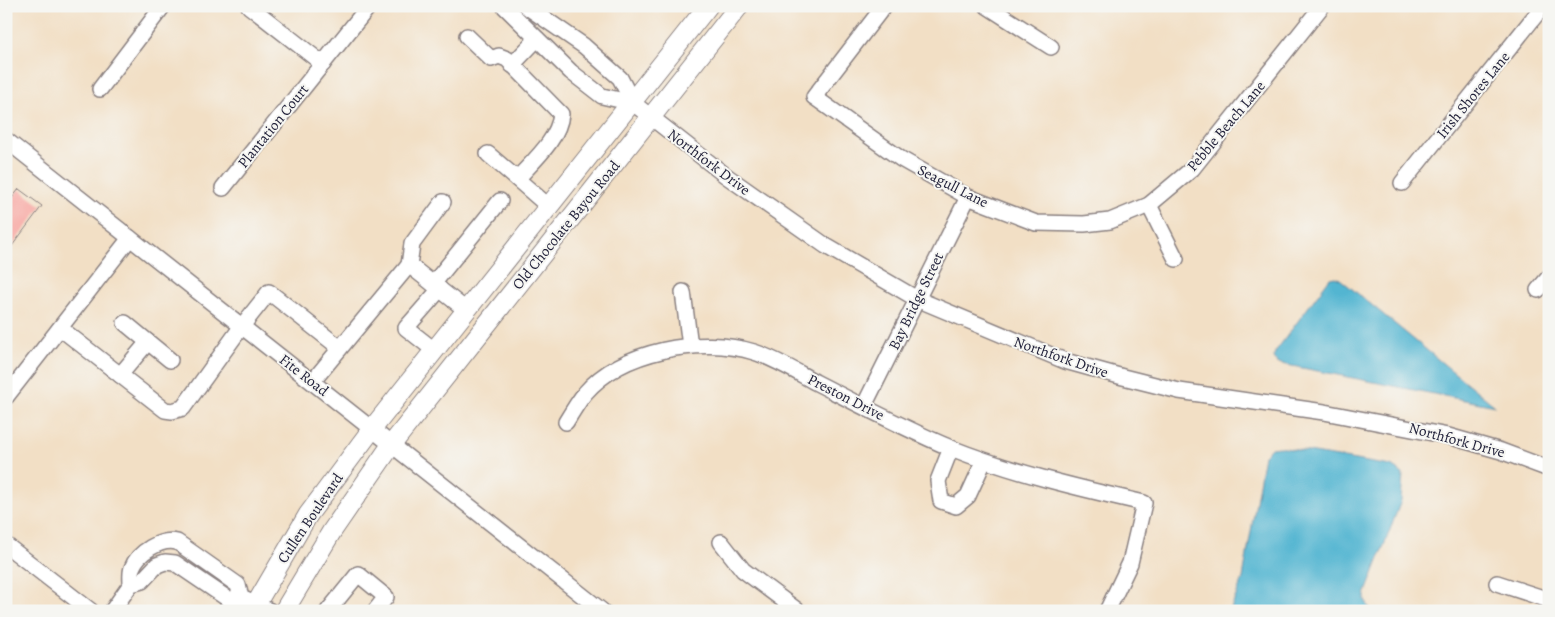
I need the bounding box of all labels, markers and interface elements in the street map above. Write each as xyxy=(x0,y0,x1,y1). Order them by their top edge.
street label: Irish Shores Lane xyxy=(1432,47,1514,143)
street label: Pebble Beach Lane xyxy=(1182,76,1270,175)
street label: Plantation Court xyxy=(233,80,313,172)
street label: Northfork Drive xyxy=(664,124,755,200)
street label: Old Chocolate Bayou Road xyxy=(508,156,625,294)
street label: Seagull Lane xyxy=(914,160,992,212)
street label: Bay Bridge Street xyxy=(884,249,948,353)
street label: Northfork Drive xyxy=(1011,331,1111,383)
street label: Fite Road xyxy=(275,349,334,401)
street label: Preston Drive xyxy=(804,369,888,425)
street label: Northfork Drive xyxy=(1407,418,1508,462)
street label: Cullen Boulevard xyxy=(272,468,348,567)

